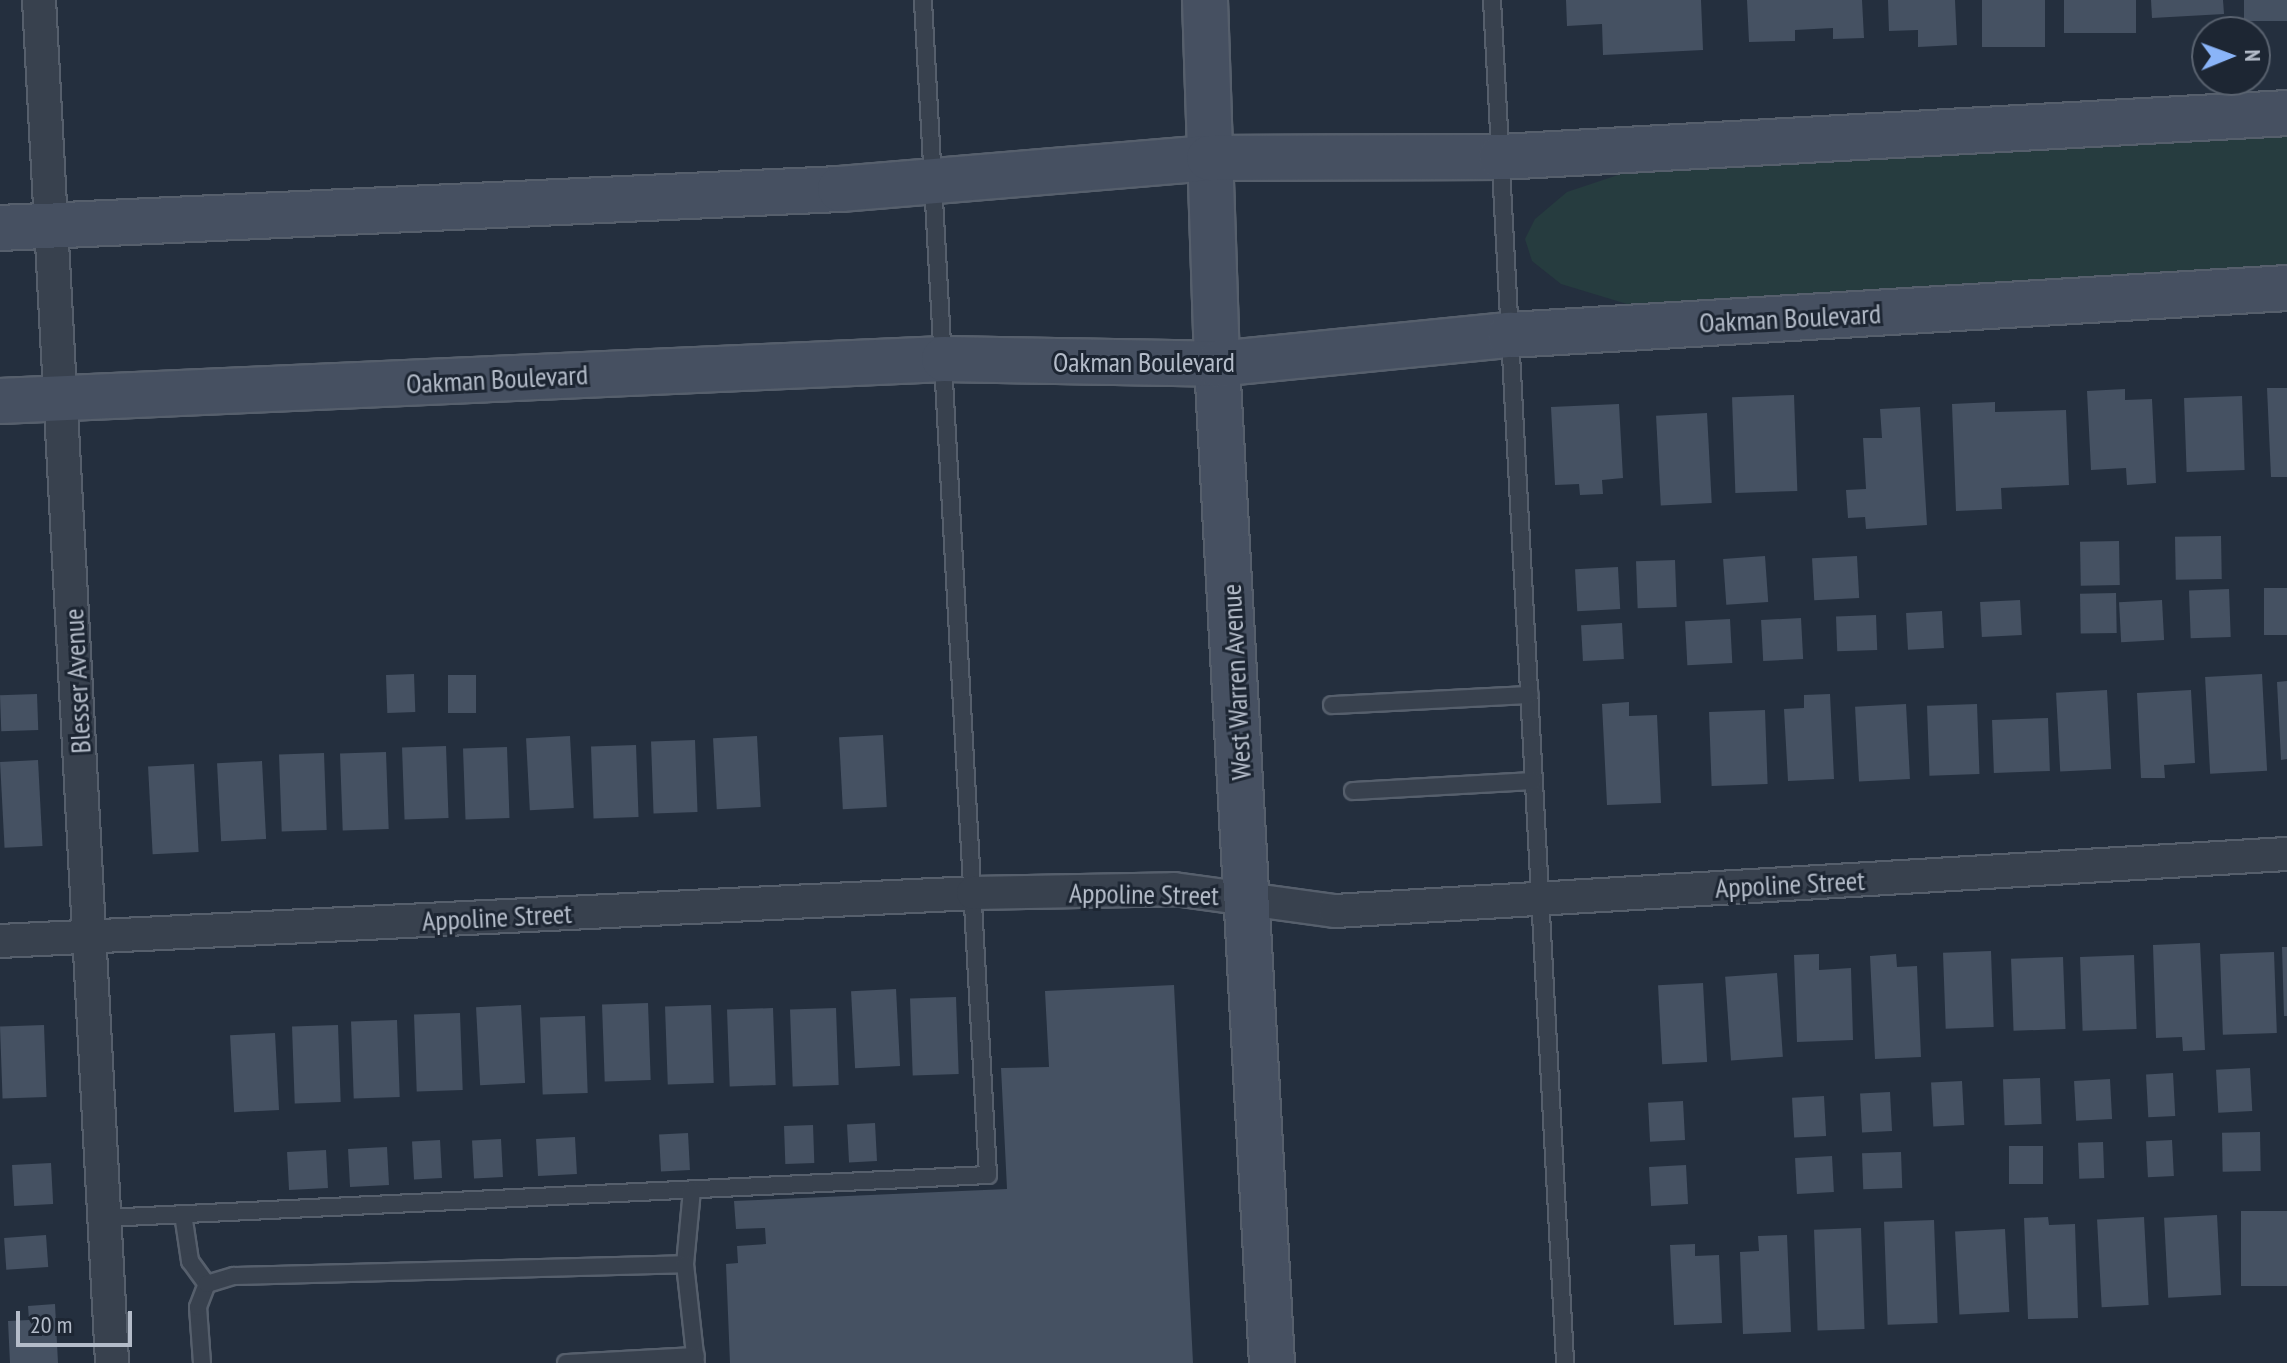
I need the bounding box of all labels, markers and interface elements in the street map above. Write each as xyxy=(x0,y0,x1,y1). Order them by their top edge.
north arrow xyxy=(2191,16,2271,96)
text: N xyxy=(2239,49,2267,62)
street label: Oakman Boulevard xyxy=(1698,296,1882,340)
street label: Oakman Boulevard xyxy=(1053,345,1235,379)
street label: Oakman Boulevard xyxy=(405,357,589,401)
street label: West Warren Avenue xyxy=(1214,583,1258,781)
street label: Blesser Avenue xyxy=(56,607,98,755)
street label: Appoline Street xyxy=(1714,863,1866,905)
street label: Appoline Street xyxy=(1069,876,1219,912)
street label: Appoline Street xyxy=(421,896,573,938)
scale bar xyxy=(20,1295,136,1345)
text: 20 m xyxy=(30,1309,72,1340)

